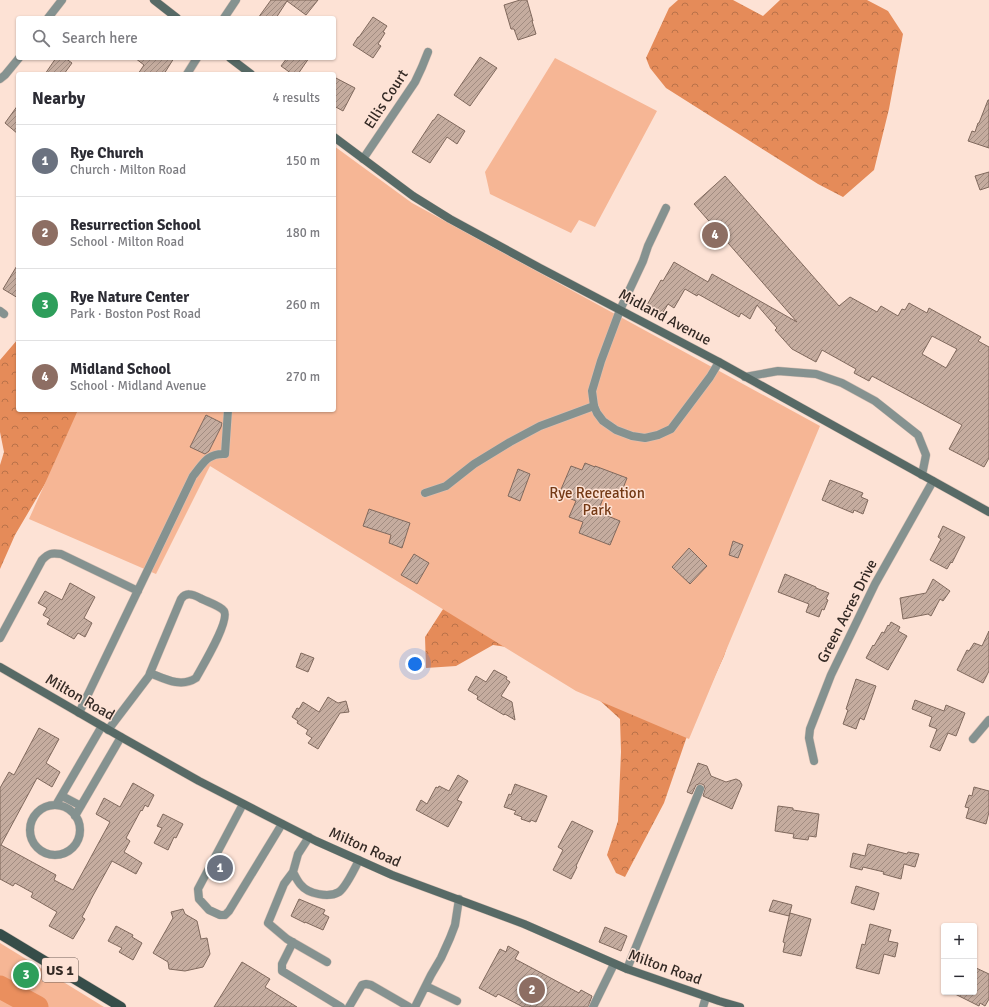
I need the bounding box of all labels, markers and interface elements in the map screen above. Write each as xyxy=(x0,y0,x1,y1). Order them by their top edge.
search box xyxy=(16,16,336,60)
icon: search xyxy=(30,27,52,49)
text: Search here xyxy=(62,29,138,47)
street label: Ellis Court xyxy=(360,66,412,132)
text: Nearby xyxy=(32,88,85,109)
text: 4 results xyxy=(272,90,320,106)
text: Rye Church xyxy=(70,144,144,162)
text: 1 xyxy=(41,153,49,169)
text: 150 m xyxy=(286,153,320,169)
text: Church · Milton Road xyxy=(70,162,186,178)
text: Resurrection School xyxy=(70,216,201,234)
pin: 4 xyxy=(702,220,728,250)
text: 2 xyxy=(41,225,49,241)
text: 180 m xyxy=(286,225,320,241)
text: School · Milton Road xyxy=(70,234,184,250)
street label: Midland Avenue xyxy=(616,285,714,349)
text: Rye Nature Center xyxy=(70,288,189,306)
text: 3 xyxy=(41,297,49,313)
text: 260 m xyxy=(286,297,320,313)
text: Park · Boston Post Road xyxy=(70,306,201,322)
text: Midland School xyxy=(70,360,171,378)
text: 4 xyxy=(41,369,49,385)
text: 270 m xyxy=(286,369,320,385)
text: School · Midland Avenue xyxy=(70,378,206,394)
park label: Rye Recreation Park xyxy=(549,484,645,519)
street label: Green Acres Drive xyxy=(813,556,881,666)
your location xyxy=(405,654,425,674)
street label: Milton Road xyxy=(42,670,118,724)
street label: Milton Road xyxy=(326,823,404,871)
pin: 1 xyxy=(207,853,233,883)
map controls xyxy=(941,923,977,995)
button: + xyxy=(941,923,977,959)
street label: Milton Road xyxy=(626,945,704,989)
road number: US 1 xyxy=(42,958,78,982)
button: − xyxy=(941,959,977,995)
pin: 3 xyxy=(13,960,39,990)
pin: 2 xyxy=(519,975,545,1005)

